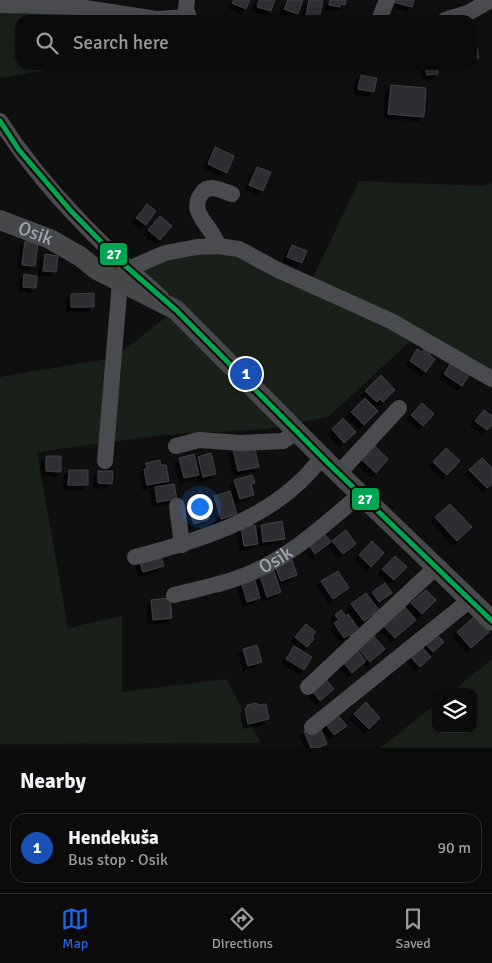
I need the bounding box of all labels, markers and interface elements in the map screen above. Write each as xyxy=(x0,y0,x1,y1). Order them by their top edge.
search box xyxy=(15,15,477,70)
icon: search xyxy=(33,29,61,57)
text: Search here xyxy=(73,31,169,55)
street label: Osik xyxy=(15,216,57,251)
line badge: 27 xyxy=(99,242,128,266)
text: 27 xyxy=(106,246,122,263)
pin: 1 xyxy=(230,355,262,393)
line badge: 27 xyxy=(351,487,380,511)
text: 27 xyxy=(357,491,373,508)
your location xyxy=(187,494,213,520)
street label: Osik xyxy=(255,540,298,579)
map controls xyxy=(432,688,477,733)
button: layers xyxy=(432,688,477,733)
text: Nearby xyxy=(20,768,86,794)
text: Hendekuša xyxy=(68,826,159,850)
text: 1 xyxy=(33,838,41,858)
text: 90 m xyxy=(437,838,471,858)
text: Bus stop · Osik xyxy=(68,850,168,870)
tab: Map xyxy=(61,905,89,952)
tab: Directions xyxy=(212,905,273,952)
tab: Saved xyxy=(395,905,431,952)

